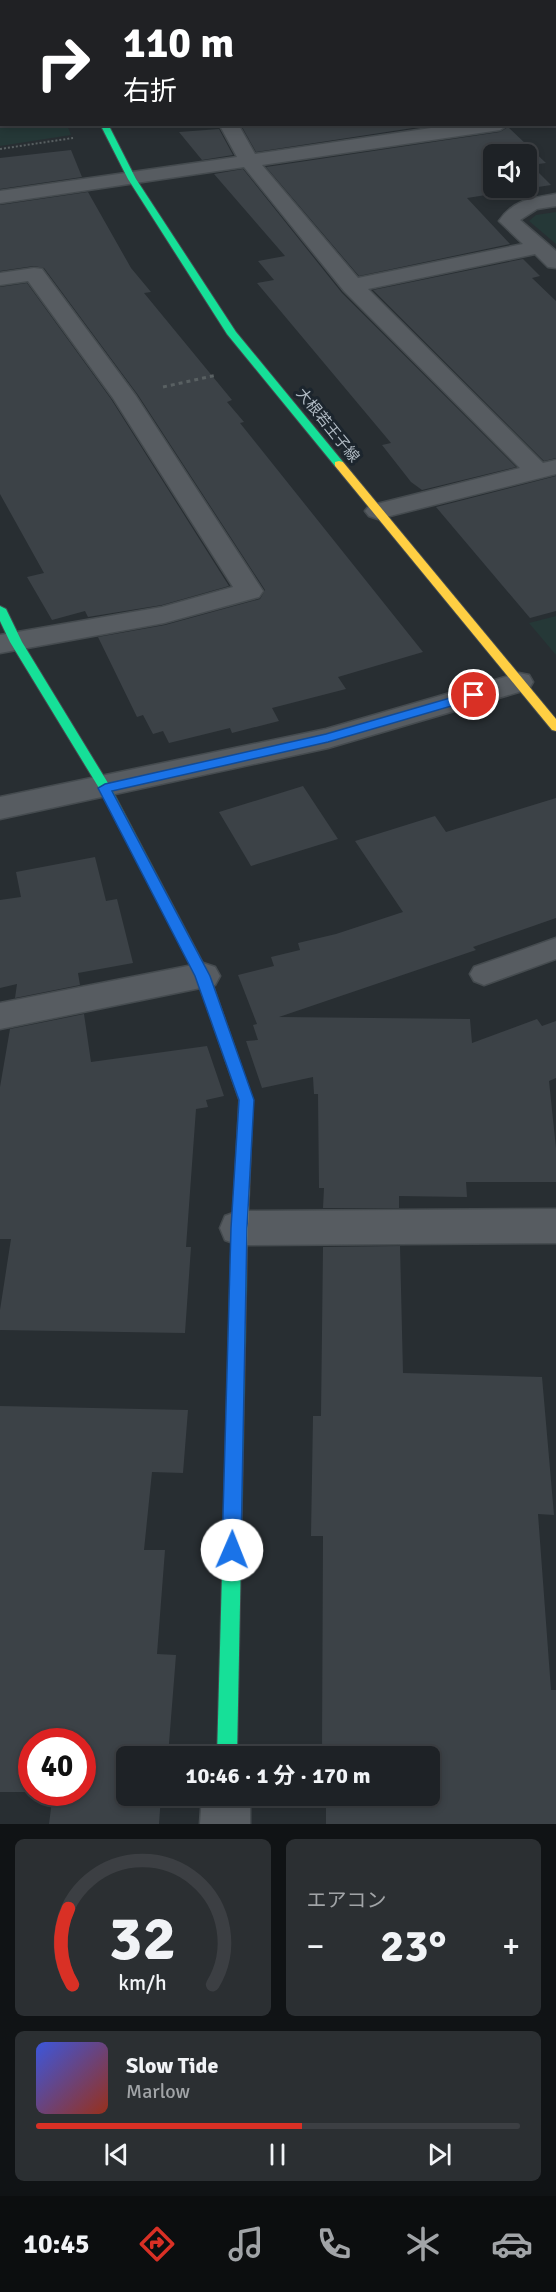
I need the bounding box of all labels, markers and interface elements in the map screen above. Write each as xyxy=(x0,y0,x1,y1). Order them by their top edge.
text: 110 m xyxy=(123,18,234,69)
icon: right xyxy=(24,24,102,102)
text: 右折 xyxy=(123,75,177,108)
map controls xyxy=(483,144,537,198)
button: sound xyxy=(483,144,537,198)
street label: 大根若王子線 xyxy=(293,384,363,466)
pin xyxy=(448,669,499,720)
icon: arrive xyxy=(457,678,490,711)
position arrow xyxy=(200,1518,264,1582)
speed limit sign: 40 xyxy=(18,1728,96,1806)
text: 10:46 · 1 分 · 170 m xyxy=(186,1762,370,1789)
text: エアコン xyxy=(307,1888,387,1913)
text: 32 xyxy=(109,1900,176,1977)
text: 23° xyxy=(380,1919,447,1974)
text: − xyxy=(307,1926,324,1967)
text: + xyxy=(502,1926,520,1967)
text: km/h xyxy=(118,1970,167,1996)
text: Slow Tide xyxy=(126,2052,218,2079)
text: Marlow xyxy=(126,2079,190,2104)
icon: previous xyxy=(100,2138,133,2171)
icon: pause xyxy=(261,2138,294,2171)
icon: next xyxy=(423,2138,456,2171)
icon: directions xyxy=(136,2223,178,2265)
icon: music xyxy=(225,2223,267,2265)
icon: phone xyxy=(313,2223,355,2265)
icon: climate xyxy=(402,2223,444,2265)
icon: car xyxy=(491,2223,533,2265)
text: 10:45 xyxy=(23,2228,90,2261)

